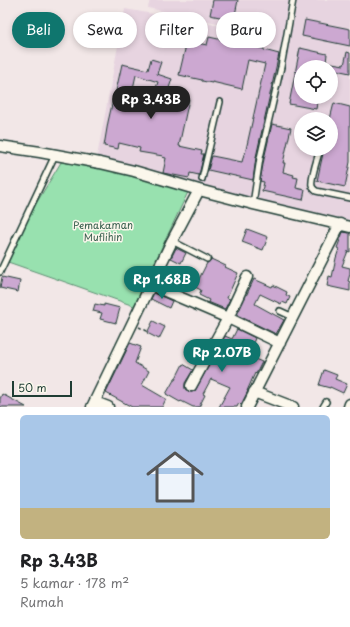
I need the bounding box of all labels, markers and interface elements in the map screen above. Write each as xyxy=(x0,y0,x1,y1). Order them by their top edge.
chip: Beli xyxy=(12,12,65,48)
chip: Sewa xyxy=(73,12,137,48)
chip: Filter xyxy=(145,12,208,48)
chip: Baru xyxy=(216,12,276,48)
map controls xyxy=(294,60,338,156)
button: locate xyxy=(294,60,338,104)
pin: Rp 3.43B xyxy=(110,86,192,120)
text: Rp 3.43B xyxy=(121,89,181,108)
button: layers xyxy=(294,112,338,156)
park label: Pemakaman Muflihin xyxy=(73,217,133,244)
pin: Rp 1.68B xyxy=(121,266,203,300)
text: Rp 1.68B xyxy=(133,269,191,288)
pin: Rp 2.07B xyxy=(181,339,263,373)
text: Rp 2.07B xyxy=(193,342,252,361)
scale bar xyxy=(12,379,72,398)
text: 50 m xyxy=(18,379,47,396)
icon: home xyxy=(139,441,211,513)
text: Rp 3.43B xyxy=(20,547,98,573)
text: 5 kamar · 178 m² xyxy=(20,573,129,592)
text: Rumah xyxy=(20,592,64,611)

